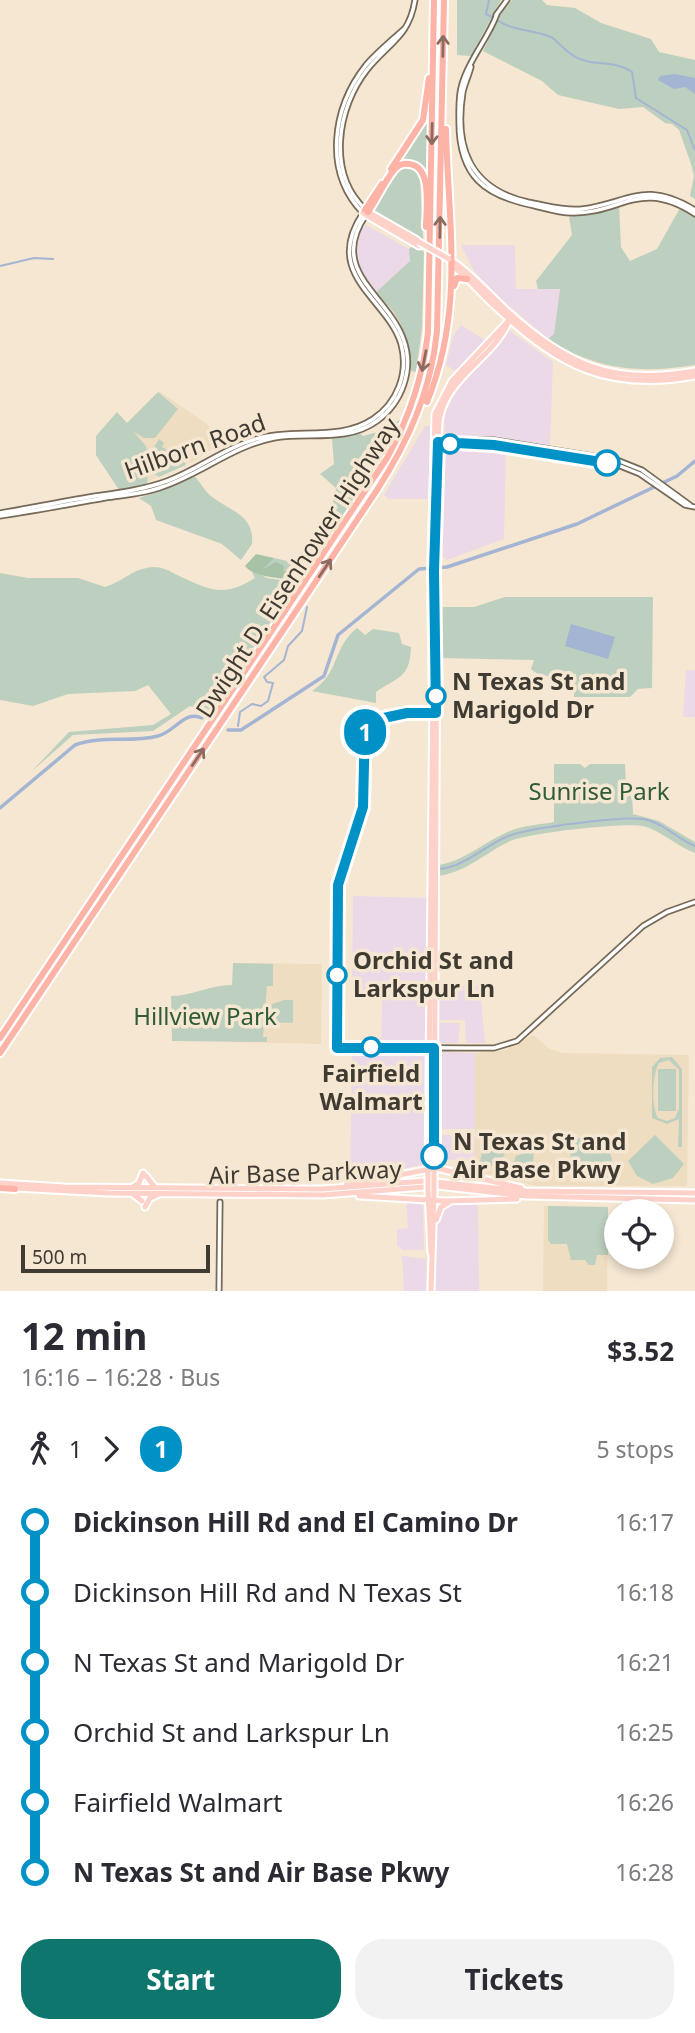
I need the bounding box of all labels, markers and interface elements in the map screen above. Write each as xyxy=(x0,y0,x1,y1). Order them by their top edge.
one-way arrow xyxy=(436,35,450,58)
one-way arrow xyxy=(425,122,439,145)
one-way arrow xyxy=(433,215,447,238)
one-way arrow xyxy=(417,349,430,372)
street label: Hilborn Road xyxy=(119,405,270,486)
street label: Dwight D. Eisenhower Highway xyxy=(187,410,407,723)
unlabelled marker xyxy=(440,434,460,454)
unlabelled marker xyxy=(594,450,620,476)
one-way arrow xyxy=(317,559,332,578)
place label: N Texas St and Marigold Dr xyxy=(452,664,625,725)
marker: N Texas St and Marigold Dr xyxy=(426,686,446,706)
line badge: 1 xyxy=(342,709,388,755)
text: 1 xyxy=(358,715,372,748)
one-way arrow xyxy=(191,748,205,767)
park label: Sunrise Park xyxy=(529,774,670,807)
place label: Orchid St and Larkspur Ln xyxy=(353,943,514,1004)
marker: Orchid St and Larkspur Ln xyxy=(327,965,347,985)
park label: Hillview Park xyxy=(133,999,277,1032)
marker: Fairfield Walmart xyxy=(361,1037,381,1057)
place label: Fairfield Walmart xyxy=(319,1056,423,1117)
place label: N Texas St and Air Base Pkwy xyxy=(453,1124,626,1185)
marker: N Texas St and Air Base Pkwy xyxy=(421,1143,447,1169)
street label: Air Base Parkway xyxy=(208,1152,403,1191)
map controls xyxy=(604,1199,674,1269)
button: locate xyxy=(604,1199,674,1269)
scale bar xyxy=(21,1242,210,1274)
text: 500 m xyxy=(32,1244,87,1270)
text: 12 min xyxy=(21,1309,147,1361)
text: $3.52 xyxy=(607,1333,674,1369)
text: 16:16 – 16:28 · Bus xyxy=(21,1361,220,1393)
icon: walk xyxy=(21,1430,59,1468)
icon: forward xyxy=(92,1430,130,1468)
text: 1 xyxy=(154,1432,168,1465)
text: 1 xyxy=(69,1433,82,1465)
text: 5 stops xyxy=(596,1433,674,1465)
text: Dickinson Hill Rd and El Camino Dr xyxy=(73,1504,518,1540)
text: 16:17 xyxy=(615,1506,674,1538)
text: Dickinson Hill Rd and N Texas St xyxy=(73,1574,462,1610)
text: 16:18 xyxy=(615,1576,674,1608)
text: N Texas St and Marigold Dr xyxy=(73,1644,404,1680)
text: 16:21 xyxy=(615,1646,674,1678)
text: Orchid St and Larkspur Ln xyxy=(73,1714,390,1750)
text: 16:25 xyxy=(615,1716,674,1748)
text: Fairfield Walmart xyxy=(73,1784,282,1820)
text: 16:26 xyxy=(615,1786,674,1818)
text: N Texas St and Air Base Pkwy xyxy=(73,1854,449,1890)
text: 16:28 xyxy=(615,1856,674,1888)
button: Start xyxy=(21,1939,341,2019)
button: Tickets xyxy=(355,1939,674,2019)

